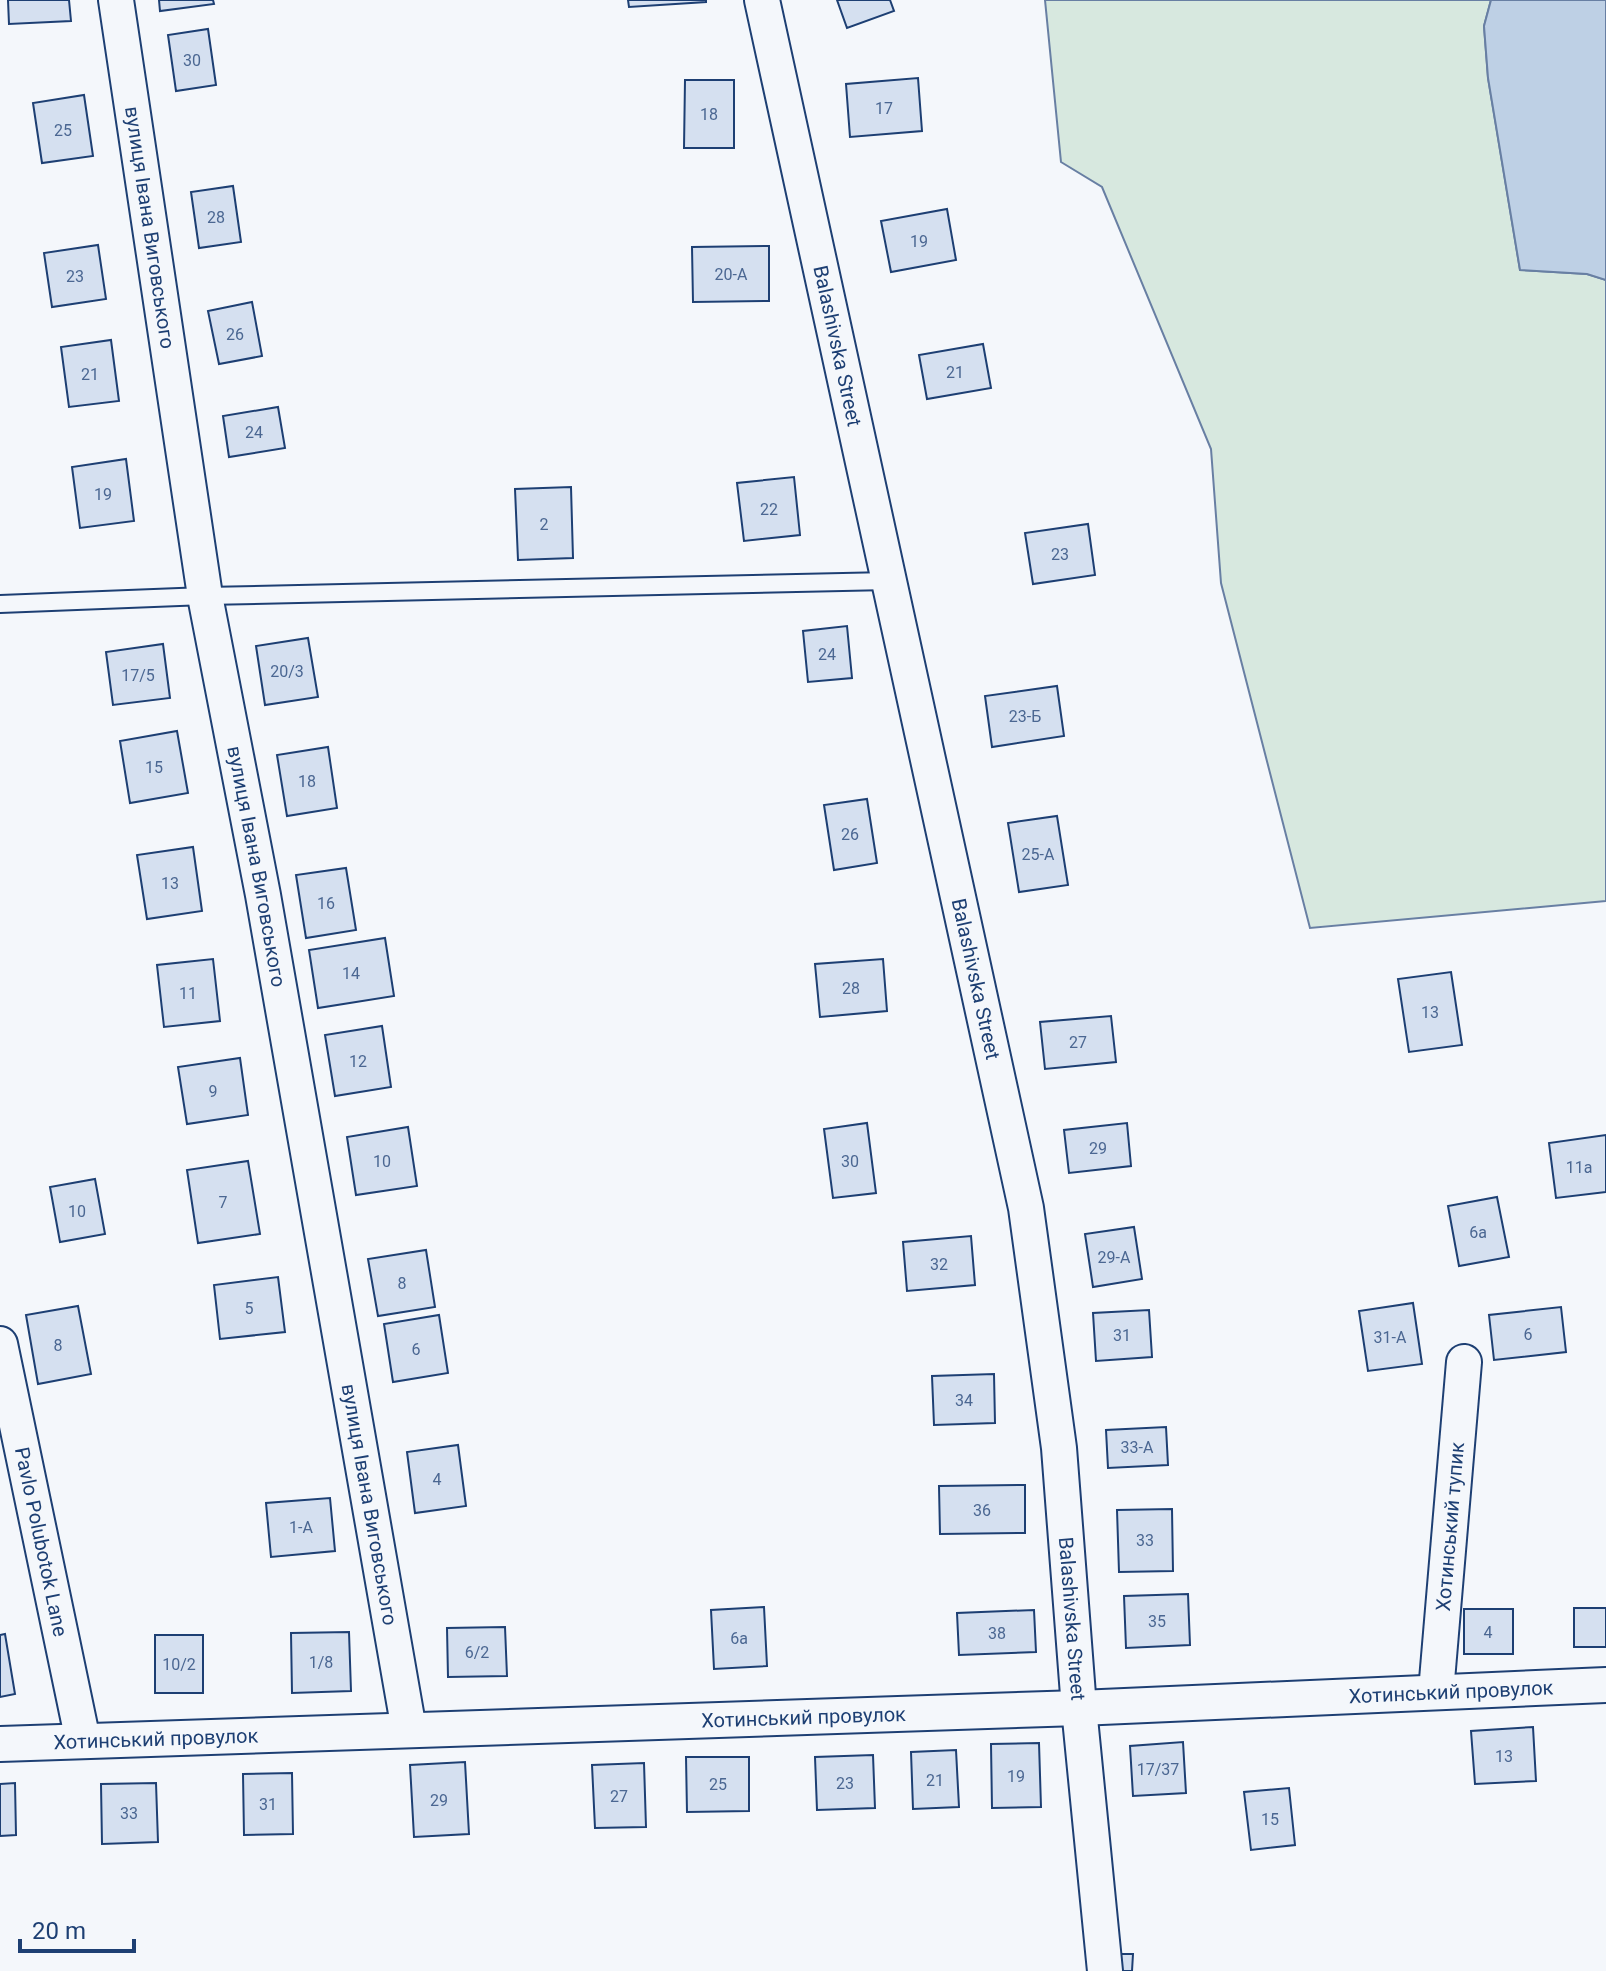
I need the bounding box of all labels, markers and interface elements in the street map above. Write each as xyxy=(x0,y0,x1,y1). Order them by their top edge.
house number: 30 xyxy=(183,51,201,70)
house number: 17 xyxy=(875,99,893,118)
street label: вулиця Івана Виговського xyxy=(120,105,180,350)
house number: 18 xyxy=(700,105,718,124)
house number: 25 xyxy=(54,121,72,140)
house number: 28 xyxy=(207,208,225,227)
house number: 19 xyxy=(910,232,928,251)
street label: Balashivska Street xyxy=(808,263,867,429)
house number: 20-А xyxy=(715,265,748,284)
house number: 23 xyxy=(66,267,84,286)
house number: 26 xyxy=(226,325,244,344)
house number: 21 xyxy=(946,363,964,382)
house number: 21 xyxy=(81,365,99,384)
house number: 24 xyxy=(245,423,263,442)
house number: 19 xyxy=(94,485,112,504)
house number: 22 xyxy=(760,500,778,519)
house number: 2 xyxy=(540,515,549,534)
house number: 23 xyxy=(1051,545,1069,564)
house number: 24 xyxy=(818,645,836,664)
house number: 20/3 xyxy=(270,662,304,681)
house number: 17/5 xyxy=(121,666,155,685)
house number: 23-Б xyxy=(1009,707,1041,726)
street label: вулиця Івана Виговського xyxy=(222,744,291,989)
house number: 15 xyxy=(145,758,163,777)
house number: 18 xyxy=(298,772,316,791)
house number: 26 xyxy=(841,825,859,844)
house number: 25-А xyxy=(1022,845,1055,864)
house number: 13 xyxy=(161,874,179,893)
house number: 16 xyxy=(317,894,335,913)
street label: Balashivska Street xyxy=(947,896,1005,1062)
house number: 14 xyxy=(342,964,360,983)
house number: 28 xyxy=(842,979,860,998)
house number: 11 xyxy=(179,984,197,1003)
house number: 13 xyxy=(1421,1003,1439,1022)
house number: 27 xyxy=(1069,1033,1087,1052)
house number: 12 xyxy=(349,1052,367,1071)
house number: 9 xyxy=(209,1082,218,1101)
house number: 29 xyxy=(1089,1139,1107,1158)
house number: 10 xyxy=(373,1152,391,1171)
house number: 30 xyxy=(841,1152,859,1171)
house number: 11а xyxy=(1566,1158,1592,1177)
house number: 7 xyxy=(219,1193,228,1212)
house number: 10 xyxy=(68,1202,86,1221)
house number: 6а xyxy=(1469,1223,1487,1242)
house number: 29-А xyxy=(1098,1248,1131,1267)
house number: 32 xyxy=(930,1255,948,1274)
house number: 8 xyxy=(398,1274,407,1293)
house number: 5 xyxy=(245,1299,254,1318)
house number: 6 xyxy=(1524,1325,1533,1344)
house number: 31 xyxy=(1113,1326,1131,1345)
house number: 31-А xyxy=(1374,1328,1407,1347)
house number: 8 xyxy=(54,1336,63,1355)
house number: 6 xyxy=(412,1340,421,1359)
street label: вулиця Івана Виговського xyxy=(337,1382,402,1627)
house number: 34 xyxy=(955,1391,973,1410)
house number: 33-А xyxy=(1121,1438,1154,1457)
street label: Хотинський тупик xyxy=(1431,1441,1469,1612)
street label: Pavlo Polubotok Lane xyxy=(10,1445,73,1639)
house number: 4 xyxy=(433,1470,442,1489)
house number: 36 xyxy=(973,1501,991,1520)
house number: 1-А xyxy=(289,1518,313,1537)
house number: 33 xyxy=(1136,1531,1154,1550)
street label: Balashivska Street xyxy=(1054,1536,1090,1701)
house number: 35 xyxy=(1148,1612,1166,1631)
house number: 4 xyxy=(1484,1623,1493,1642)
house number: 38 xyxy=(988,1624,1006,1643)
house number: 6а xyxy=(730,1629,748,1648)
house number: 6/2 xyxy=(465,1643,489,1662)
house number: 1/8 xyxy=(309,1653,333,1672)
house number: 10/2 xyxy=(162,1655,196,1674)
street label: Хотинський провулок xyxy=(1348,1675,1554,1708)
street label: Хотинський провулок xyxy=(701,1702,906,1733)
street label: Хотинський провулок xyxy=(53,1723,259,1754)
house number: 13 xyxy=(1495,1747,1513,1766)
house number: 17/37 xyxy=(1137,1760,1179,1779)
house number: 19 xyxy=(1007,1767,1025,1786)
house number: 21 xyxy=(926,1771,944,1790)
house number: 23 xyxy=(836,1774,854,1793)
house number: 25 xyxy=(709,1775,727,1794)
house number: 27 xyxy=(610,1787,628,1806)
house number: 29 xyxy=(430,1791,448,1810)
house number: 31 xyxy=(259,1795,277,1814)
house number: 33 xyxy=(120,1804,138,1823)
house number: 15 xyxy=(1261,1810,1279,1829)
scale bar xyxy=(20,1903,134,1953)
text: 20 m xyxy=(32,1917,86,1945)

